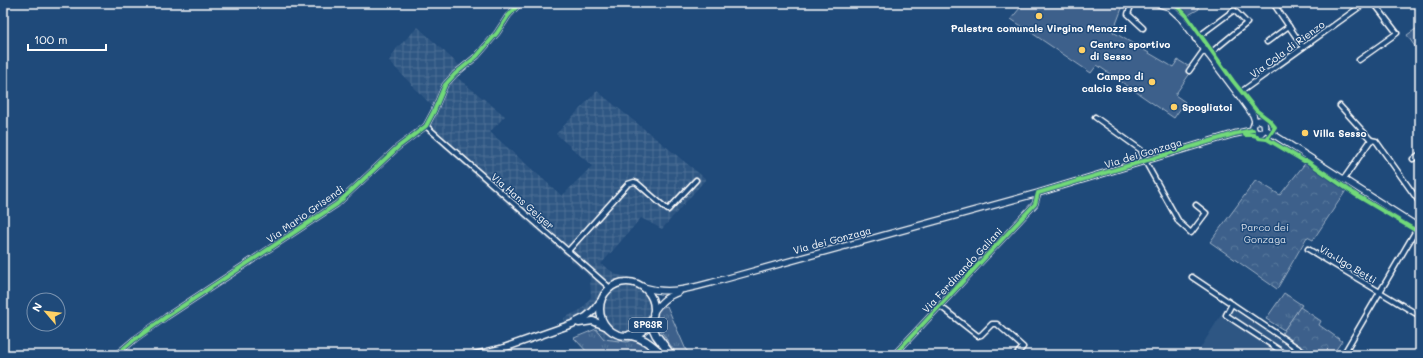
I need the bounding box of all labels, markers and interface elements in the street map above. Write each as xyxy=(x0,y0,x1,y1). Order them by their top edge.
marker: Palestra comunale Virgino Menozzi xyxy=(1034,11,1044,21)
street label: Via Cola di Rienzo xyxy=(1247,17,1327,81)
place label: Palestra comunale Virgino Menozzi xyxy=(951,21,1127,35)
scale bar xyxy=(28,26,106,52)
text: 100 m xyxy=(34,31,68,47)
place label: Centro sportivo di Sesso xyxy=(1090,37,1170,63)
marker: Centro sportivo di Sesso xyxy=(1077,45,1087,55)
place label: Campo di calcio Sesso xyxy=(1082,69,1144,95)
marker: Campo di calcio Sesso xyxy=(1147,77,1157,87)
place label: Spogliatoi xyxy=(1182,100,1233,114)
marker: Spogliatoi xyxy=(1169,102,1179,112)
place label: Villa Sesso xyxy=(1313,126,1367,140)
marker: Villa Sesso xyxy=(1300,128,1310,138)
street label: Via dei Gonzaga xyxy=(1102,135,1184,171)
street label: Via Hans Geiger xyxy=(488,170,558,232)
street label: Via Mario Grisendi xyxy=(263,182,347,246)
park label: Parco dei Gonzaga xyxy=(1241,220,1289,246)
street label: Via dei Gonzaga xyxy=(791,223,873,257)
street label: Via Ferdinando Galiani xyxy=(919,224,1005,316)
street label: Via Ugo Betti xyxy=(1317,241,1379,287)
north arrow xyxy=(26,292,66,332)
text: N xyxy=(28,300,45,314)
road number: SP63R xyxy=(629,318,667,332)

